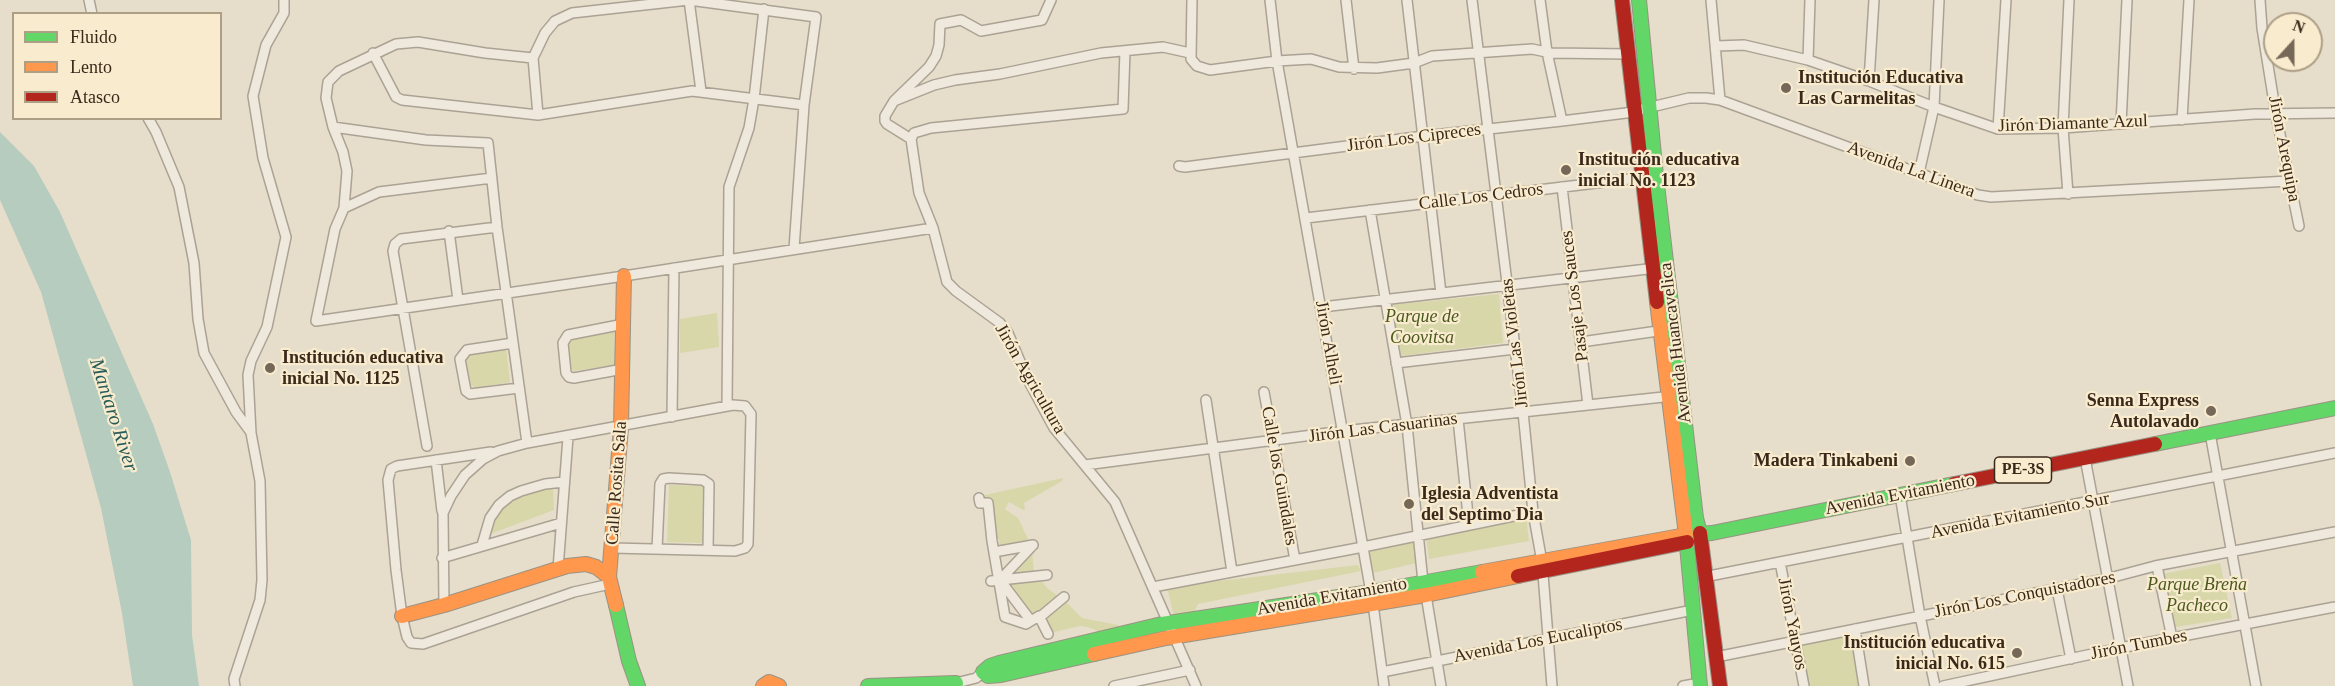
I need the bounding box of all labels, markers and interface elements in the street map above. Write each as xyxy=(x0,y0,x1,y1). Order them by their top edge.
legend xyxy=(12,12,222,120)
north arrow xyxy=(2263,12,2323,72)
text: N xyxy=(2290,17,2307,37)
text: Fluido xyxy=(70,27,117,47)
text: Lento xyxy=(70,57,112,77)
place label: Institución Educativa Las Carmelitas xyxy=(1798,67,1964,110)
marker: Institución Educativa Las Carmelitas xyxy=(1779,81,1793,95)
text: Atasco xyxy=(70,87,120,107)
street label: Jirón Arequipa xyxy=(2263,94,2305,204)
street label: Jirón Diamante Azul xyxy=(1998,111,2148,137)
street label: Jirón Los Cipreces xyxy=(1346,119,1482,157)
street label: Avenida La Linera xyxy=(1844,137,1978,203)
place label: Institución educativa inicial No. 1123 xyxy=(1578,149,1740,192)
marker: Institución educativa inicial No. 1123 xyxy=(1559,163,1573,177)
street label: Calle Los Cedros xyxy=(1418,179,1544,215)
street label: Pasaje Los Sauces xyxy=(1556,229,1594,363)
street label: Avenida Huancavelica xyxy=(1655,261,1697,425)
street label: Jirón Las Violetas xyxy=(1496,277,1534,409)
street label: Jirón Alheli xyxy=(1310,299,1346,387)
park label: Parque de Coovitsa xyxy=(1385,306,1459,348)
street label: Jirón Agricultura xyxy=(990,320,1070,438)
place label: Institución educativa inicial No. 1125 xyxy=(282,347,444,389)
water label: Mantaro River xyxy=(83,355,143,475)
marker: Institución educativa inicial No. 1125 xyxy=(263,361,277,375)
place label: Senna Express Autolavado xyxy=(2087,390,2199,432)
marker: Senna Express Autolavado xyxy=(2204,404,2218,418)
street label: Calle los Guindales xyxy=(1256,405,1302,547)
street label: Jirón Las Casuarinas xyxy=(1307,408,1459,448)
street label: Calle Rosita Sala xyxy=(602,420,632,546)
place label: Madera Tinkabeni xyxy=(1754,450,1898,472)
marker: Madera Tinkabeni xyxy=(1903,454,1917,468)
road number: PE-3S xyxy=(1994,457,2052,483)
street label: Avenida Evitamiento xyxy=(1823,470,1977,520)
place label: Iglesia Adventista del Septimo Dia xyxy=(1421,483,1559,526)
street label: Avenida Evitamiento Sur xyxy=(1929,488,2111,544)
marker: Iglesia Adventista del Septimo Dia xyxy=(1402,497,1416,511)
street label: Jirón Los Conquistadores xyxy=(1933,567,2117,623)
street label: Avenida Evitamiento xyxy=(1255,573,1409,621)
park label: Parque Breña Pacheco xyxy=(2147,574,2247,616)
street label: Jirón Yauyos xyxy=(1772,576,1812,672)
street label: Avenida Los Eucaliptos xyxy=(1452,614,1624,668)
street label: Jirón Tumbes xyxy=(2089,625,2189,665)
place label: Institución educativa inicial No. 615 xyxy=(1843,632,2005,674)
marker: Institución educativa inicial No. 615 xyxy=(2010,646,2024,660)

